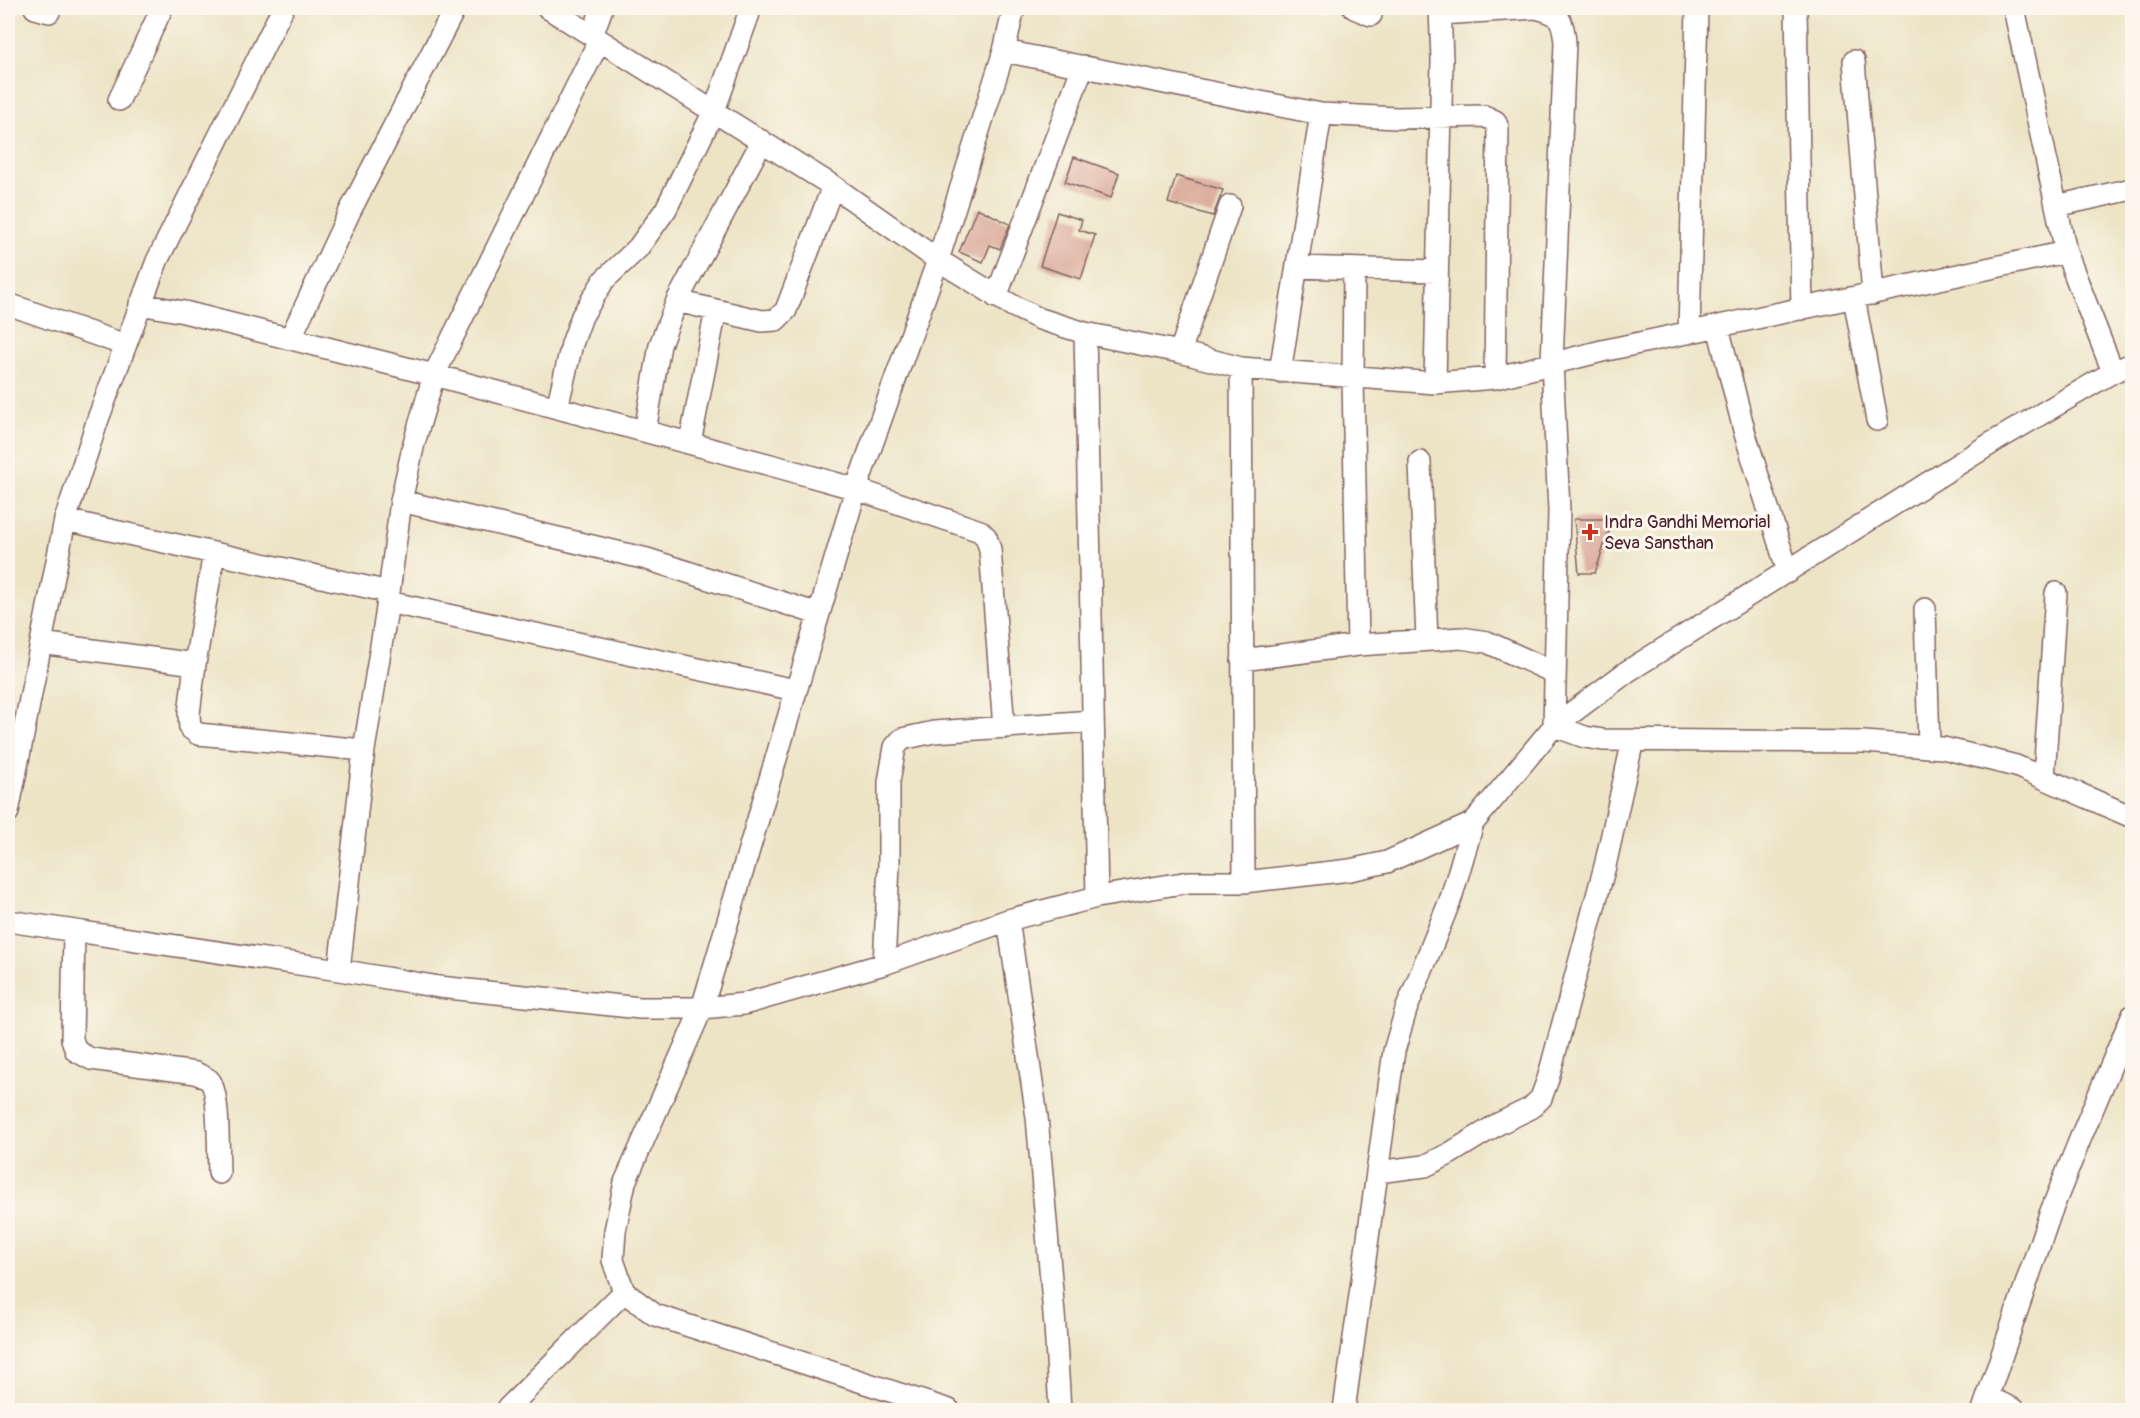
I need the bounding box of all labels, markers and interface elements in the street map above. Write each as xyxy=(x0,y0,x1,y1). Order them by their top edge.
place label: Indra Gandhi Memorial Seva Sansthan xyxy=(1604,511,1771,555)
marker: Indra Gandhi Memorial Seva Sansthan xyxy=(1581,523,1599,541)

